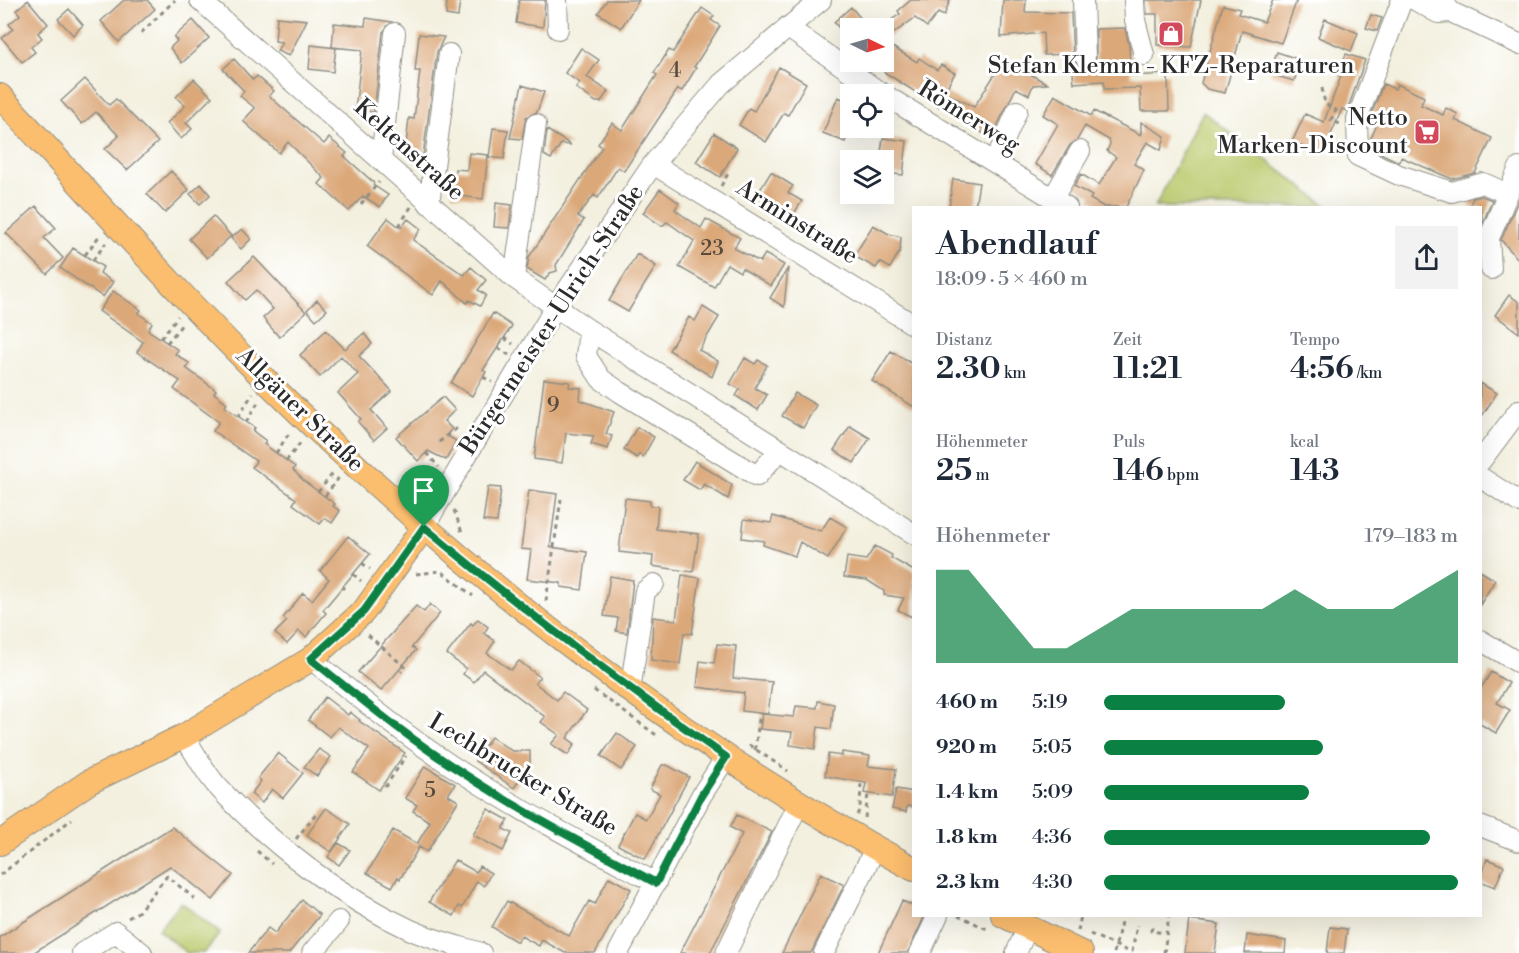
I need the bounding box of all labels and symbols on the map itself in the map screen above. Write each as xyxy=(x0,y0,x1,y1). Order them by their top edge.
north arrow xyxy=(840,18,894,72)
shop icon: Stefan Klemm - KFZ-Reparaturen xyxy=(1156,19,1186,49)
place label: Stefan Klemm - KFZ-Reparaturen xyxy=(988,51,1354,81)
house number: 4 xyxy=(669,58,681,84)
street label: Römerweg xyxy=(912,74,1026,161)
street label: Keltenstraße xyxy=(347,92,471,208)
place label: Netto Marken-Discount xyxy=(1217,103,1408,161)
supermarket icon: Netto Marken-Discount xyxy=(1412,117,1442,147)
street label: Arminstraße xyxy=(730,172,863,271)
street label: Bürgermeister-Ulrich-Straße xyxy=(453,179,651,462)
house number: 23 xyxy=(700,236,724,262)
street label: Allgäuer Straße xyxy=(229,341,370,479)
house number: 9 xyxy=(547,393,559,419)
pin xyxy=(398,465,449,527)
street label: Lechbrucker Straße xyxy=(423,707,623,843)
house number: 5 xyxy=(424,778,436,804)

